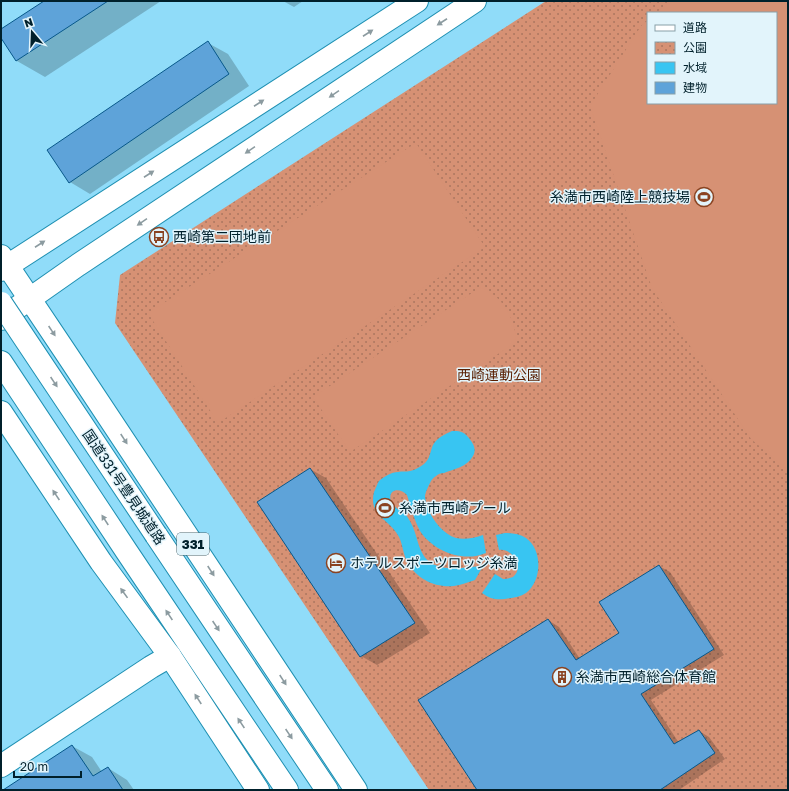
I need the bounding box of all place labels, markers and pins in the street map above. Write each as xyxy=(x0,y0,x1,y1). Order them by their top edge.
sports icon: 糸満市西崎陸上競技場 xyxy=(693,186,715,208)
place label: 糸満市西崎陸上競技場 xyxy=(550,188,690,205)
bus stop icon: 西崎第二団地前 xyxy=(148,226,170,248)
place label: 西崎第二団地前 xyxy=(173,228,271,245)
sports icon: 糸満市西崎プール xyxy=(374,497,396,519)
place label: 糸満市西崎プール xyxy=(399,499,511,516)
hotel icon: ホテルスポーツロッジ糸満 xyxy=(325,552,347,574)
place label: ホテルスポーツロッジ糸満 xyxy=(350,554,518,571)
building icon: 糸満市西崎総合体育館 xyxy=(551,666,573,688)
place label: 糸満市西崎総合体育館 xyxy=(576,668,716,685)

